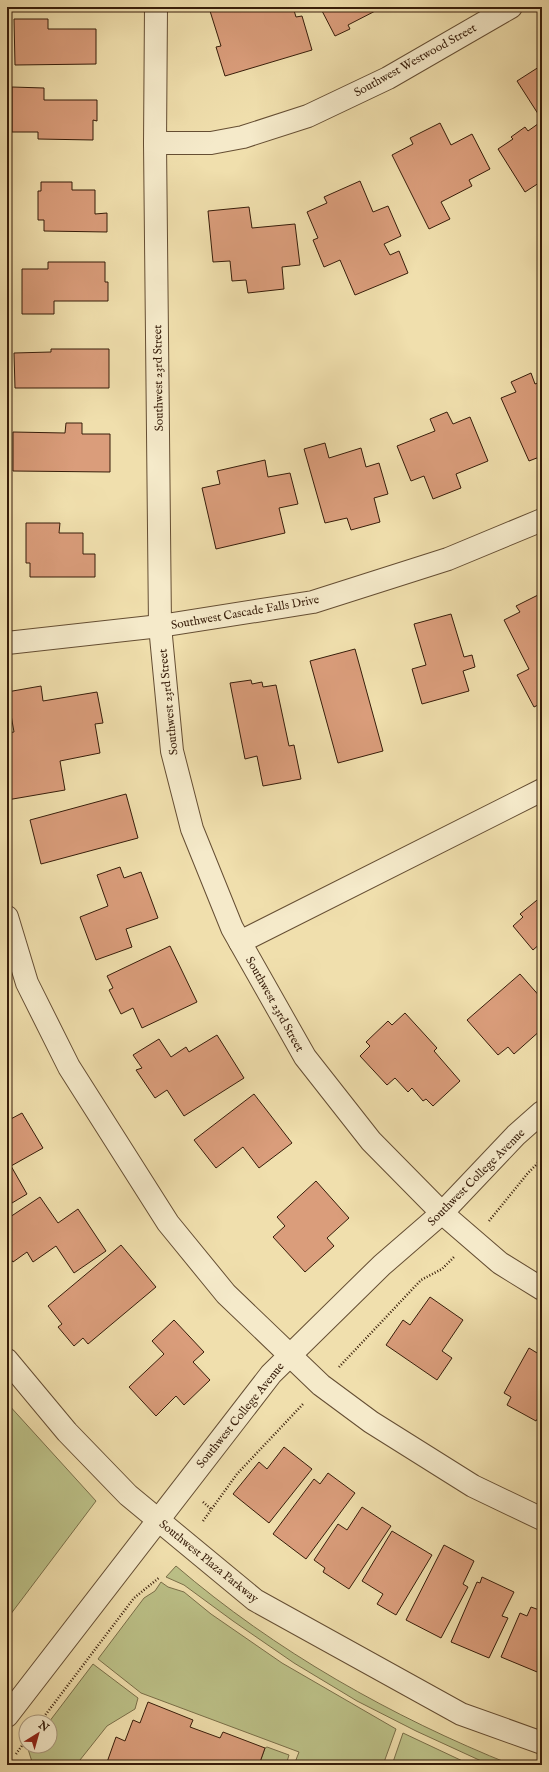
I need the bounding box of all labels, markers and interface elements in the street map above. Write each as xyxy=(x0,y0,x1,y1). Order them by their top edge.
street label: Southwest Westwood Street xyxy=(351,21,479,100)
street label: Southwest 23rd Street xyxy=(150,324,167,431)
street label: Southwest Cascade Falls Drive xyxy=(170,592,321,633)
street label: Southwest 23rd Street xyxy=(155,648,182,756)
street label: Southwest 23rd Street xyxy=(242,954,307,1055)
street label: Southwest College Avenue xyxy=(424,1125,529,1229)
street label: Southwest College Avenue xyxy=(193,1359,288,1471)
street label: Southwest Plaza Parkway xyxy=(156,1517,262,1606)
north arrow xyxy=(18,1714,58,1754)
text: N xyxy=(35,1718,52,1736)

